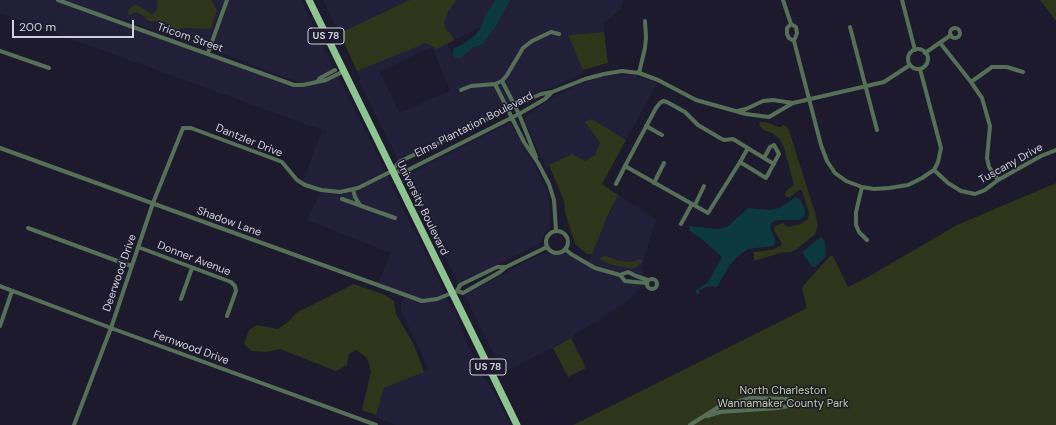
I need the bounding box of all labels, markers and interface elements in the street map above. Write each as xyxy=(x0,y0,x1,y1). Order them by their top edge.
scale bar xyxy=(14,12,136,38)
text: 200 m xyxy=(19,19,56,35)
street label: Tricom Street xyxy=(155,21,225,55)
road number: US 78 xyxy=(308,28,344,44)
street label: Elms Plantation Boulevard xyxy=(413,89,535,161)
street label: Dantzler Drive xyxy=(214,122,284,160)
street label: Tuscany Drive xyxy=(977,141,1045,187)
street label: University Boulevard xyxy=(393,158,451,258)
street label: Shadow Lane xyxy=(195,204,263,240)
street label: Deerwood Drive xyxy=(101,232,139,314)
street label: Donner Avenue xyxy=(156,239,232,279)
street label: Fernwood Drive xyxy=(151,328,231,368)
road number: US 78 xyxy=(470,359,506,375)
park label: North Charleston Wannamaker County Park xyxy=(718,384,848,410)

